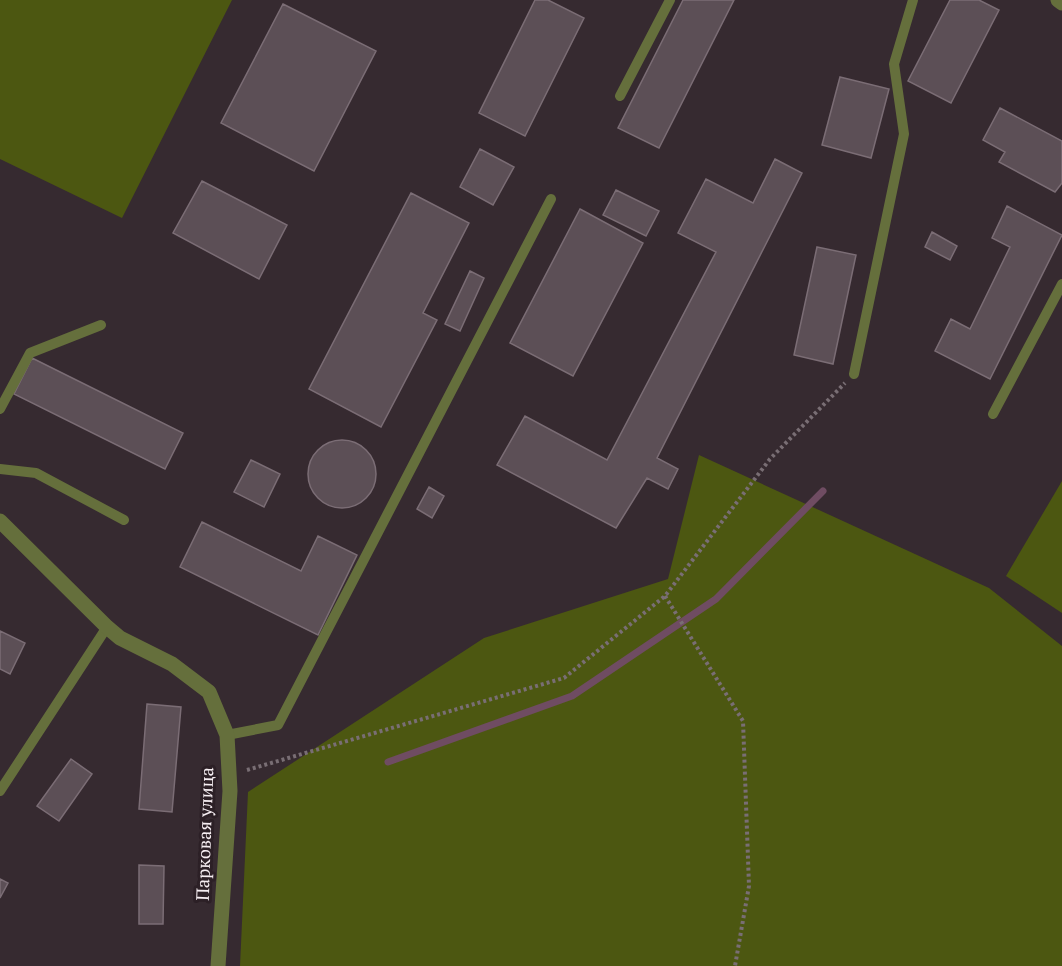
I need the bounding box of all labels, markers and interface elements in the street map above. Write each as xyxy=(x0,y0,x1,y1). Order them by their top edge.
street label: Парковая улица xyxy=(190,767,218,901)

